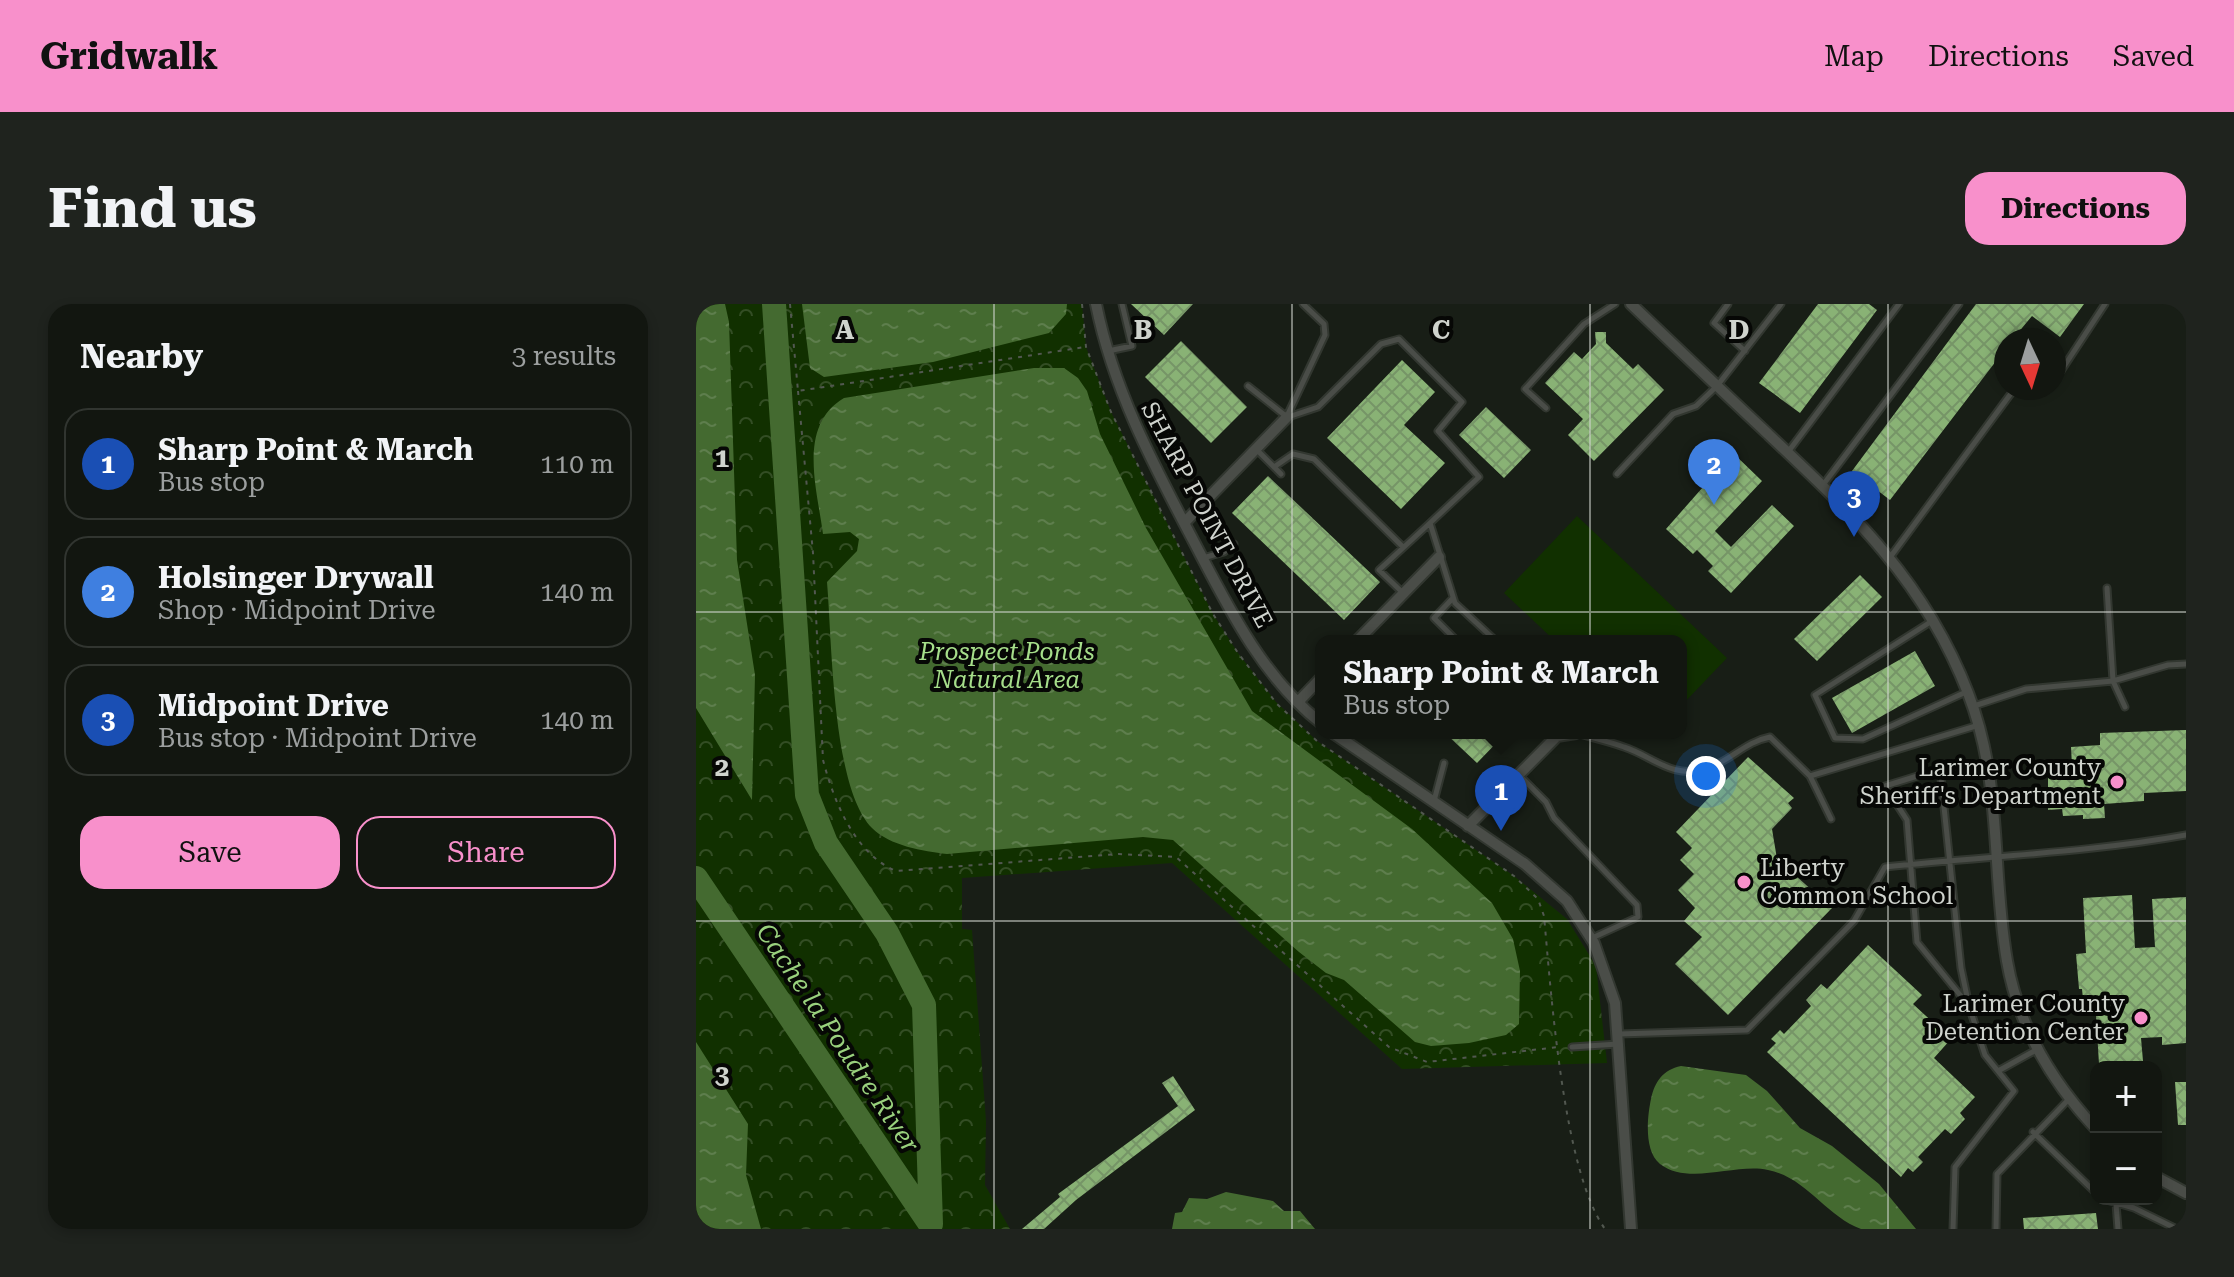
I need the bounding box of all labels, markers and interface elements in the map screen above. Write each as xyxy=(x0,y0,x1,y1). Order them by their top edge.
text: Gridwalk xyxy=(40,34,218,78)
text: Map xyxy=(1824,40,1884,73)
text: Directions xyxy=(1928,40,2069,73)
text: Saved xyxy=(2113,40,2194,73)
button: Directions xyxy=(1965,172,2186,245)
text: Find us xyxy=(48,175,257,241)
text: A xyxy=(836,315,855,345)
text: B xyxy=(1134,315,1152,345)
text: C xyxy=(1432,315,1450,345)
text: D xyxy=(1729,315,1749,345)
north arrow xyxy=(1994,328,2066,400)
text: Nearby xyxy=(80,336,203,376)
text: 3 results xyxy=(512,341,616,371)
street label: SHARP POINT DRIVE xyxy=(1136,397,1278,633)
text: Sharp Point & March xyxy=(158,432,473,467)
pin: 2 xyxy=(1688,439,1740,505)
text: 1 xyxy=(715,443,729,473)
text: 1 xyxy=(101,449,115,479)
text: 110 m xyxy=(540,449,614,479)
text: Bus stop xyxy=(158,467,265,497)
pin: 3 xyxy=(1828,471,1880,537)
text: Holsinger Drywall xyxy=(158,560,434,595)
text: 2 xyxy=(101,577,115,607)
text: 140 m xyxy=(540,577,614,607)
text: Shop · Midpoint Drive xyxy=(158,595,436,625)
popup xyxy=(1315,635,1687,739)
park label: Prospect Ponds Natural Area xyxy=(918,638,1095,694)
text: Sharp Point & March xyxy=(1343,655,1659,690)
text: Midpoint Drive xyxy=(158,688,389,723)
text: Bus stop xyxy=(1343,690,1450,720)
text: 3 xyxy=(101,705,115,735)
text: 140 m xyxy=(540,705,614,735)
text: Bus stop · Midpoint Drive xyxy=(158,723,477,753)
text: 2 xyxy=(715,752,729,782)
place label: Larimer County Sheriff's Department xyxy=(1860,754,2102,810)
your location xyxy=(1686,756,1726,796)
pin: 1 xyxy=(1475,765,1527,831)
marker: Larimer County Sheriff's Department xyxy=(2108,773,2126,791)
button: Save xyxy=(80,816,340,889)
button: Share xyxy=(356,816,616,889)
place label: Liberty Common School xyxy=(1760,854,1953,910)
marker: Liberty Common School xyxy=(1735,873,1753,891)
water label: Cache la Poudre River xyxy=(750,918,926,1158)
place label: Larimer County Detention Center xyxy=(1925,990,2126,1046)
marker: Larimer County Detention Center xyxy=(2132,1009,2150,1027)
text: 3 xyxy=(715,1060,729,1090)
map controls xyxy=(2090,1061,2162,1205)
button: + xyxy=(2090,1061,2162,1133)
button: − xyxy=(2090,1133,2162,1205)

